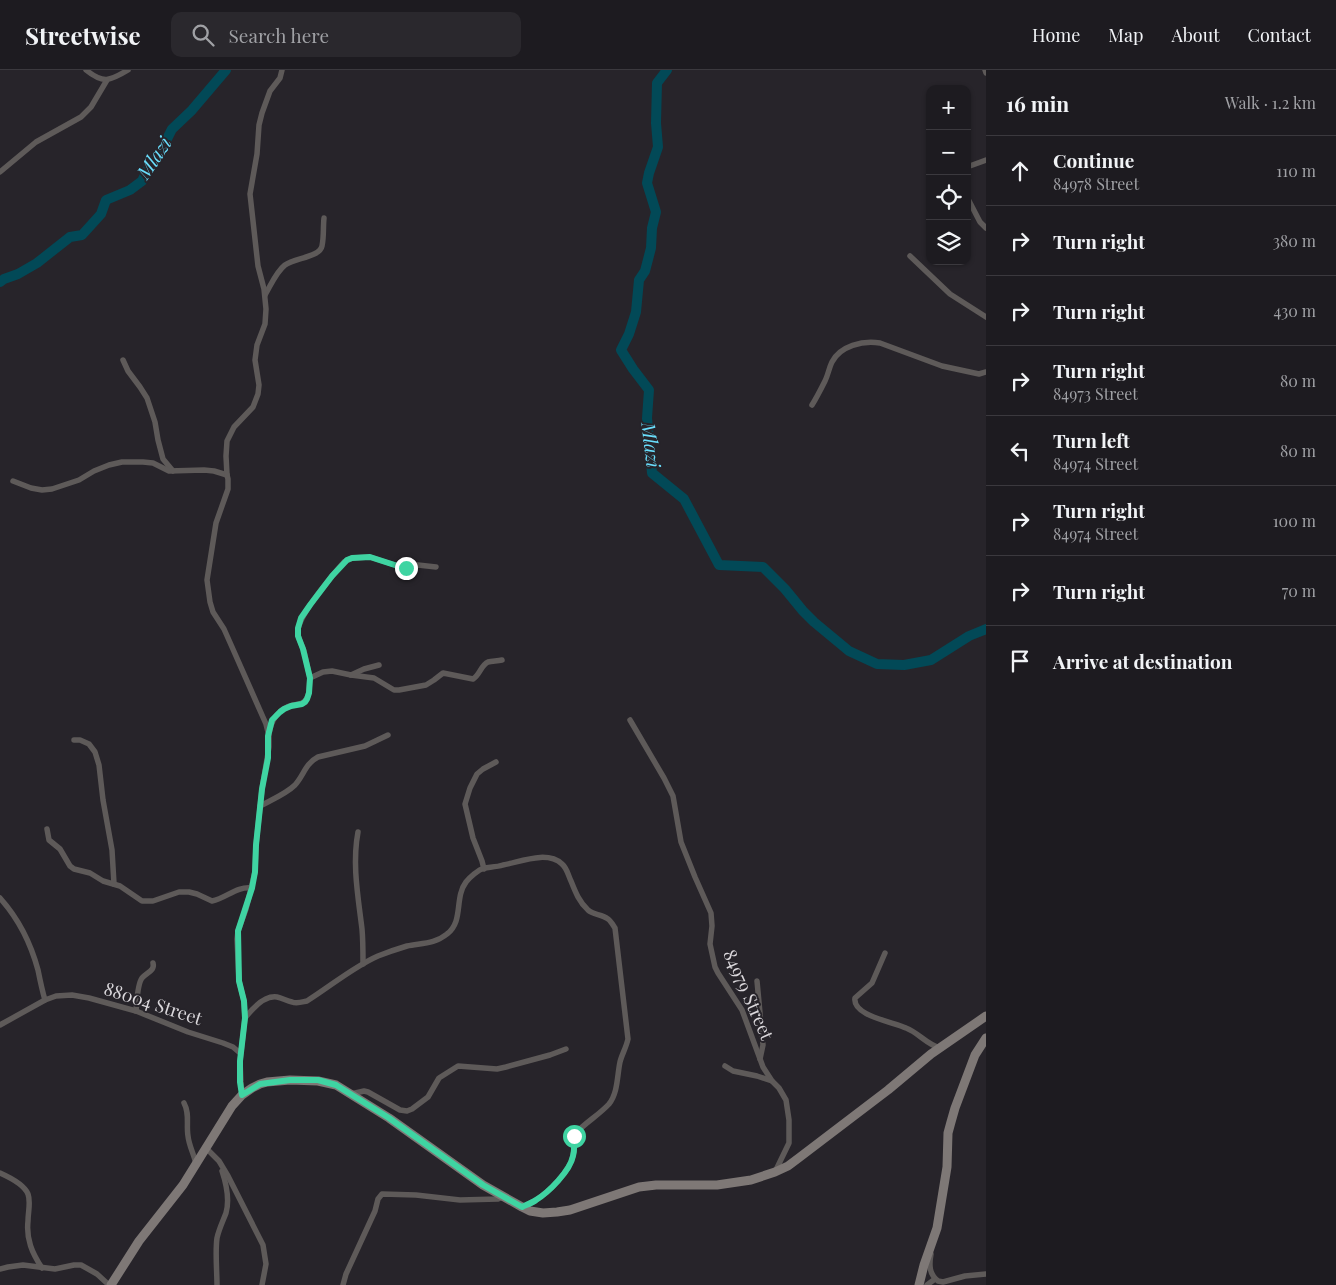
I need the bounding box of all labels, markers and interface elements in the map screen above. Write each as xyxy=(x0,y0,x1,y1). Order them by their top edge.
search box xyxy=(171,12,521,57)
text: Streetwise xyxy=(25,19,141,51)
icon: search xyxy=(189,21,217,49)
text: Search here xyxy=(229,22,329,48)
text: Home xyxy=(1032,23,1080,47)
text: Map xyxy=(1108,23,1143,47)
text: About xyxy=(1171,23,1220,47)
text: Contact xyxy=(1248,23,1311,47)
map controls xyxy=(926,85,971,265)
button: + xyxy=(926,85,971,130)
text: 16 min xyxy=(1006,89,1069,117)
text: Walk · 1.2 km xyxy=(1225,92,1316,113)
water label: Mlazi xyxy=(129,130,177,184)
button: − xyxy=(926,130,971,175)
text: Continue xyxy=(1053,147,1134,173)
icon: ahead xyxy=(1006,157,1034,185)
text: 110 m xyxy=(1276,160,1316,181)
text: 84978 Street xyxy=(1053,173,1139,194)
button: locate xyxy=(926,175,971,220)
button: layers xyxy=(926,220,971,265)
icon: right xyxy=(1006,227,1034,255)
text: Turn right xyxy=(1053,228,1145,254)
text: 380 m xyxy=(1273,230,1316,251)
icon: right xyxy=(1006,297,1034,325)
text: Turn right xyxy=(1053,298,1145,324)
text: 430 m xyxy=(1273,300,1316,321)
text: Turn right xyxy=(1053,357,1145,383)
icon: right xyxy=(1006,367,1034,395)
text: 80 m xyxy=(1280,370,1316,391)
text: 84973 Street xyxy=(1053,383,1138,404)
water label: Mlazi xyxy=(636,420,668,470)
text: Turn left xyxy=(1053,427,1130,453)
icon: left xyxy=(1006,437,1034,465)
text: 80 m xyxy=(1280,440,1316,461)
text: 84974 Street xyxy=(1053,453,1138,474)
text: Turn right xyxy=(1053,497,1145,523)
icon: right xyxy=(1006,507,1034,535)
text: 100 m xyxy=(1273,510,1316,531)
text: 84974 Street xyxy=(1053,523,1138,544)
route end xyxy=(395,557,418,580)
icon: right xyxy=(1006,577,1034,605)
text: Turn right xyxy=(1053,578,1145,604)
text: 70 m xyxy=(1282,580,1316,601)
icon: arrive xyxy=(1006,647,1034,675)
text: Arrive at destination xyxy=(1053,648,1233,674)
street label: 84979 Street xyxy=(718,946,780,1044)
street label: 88004 Street xyxy=(101,976,206,1030)
route start xyxy=(563,1125,586,1148)

